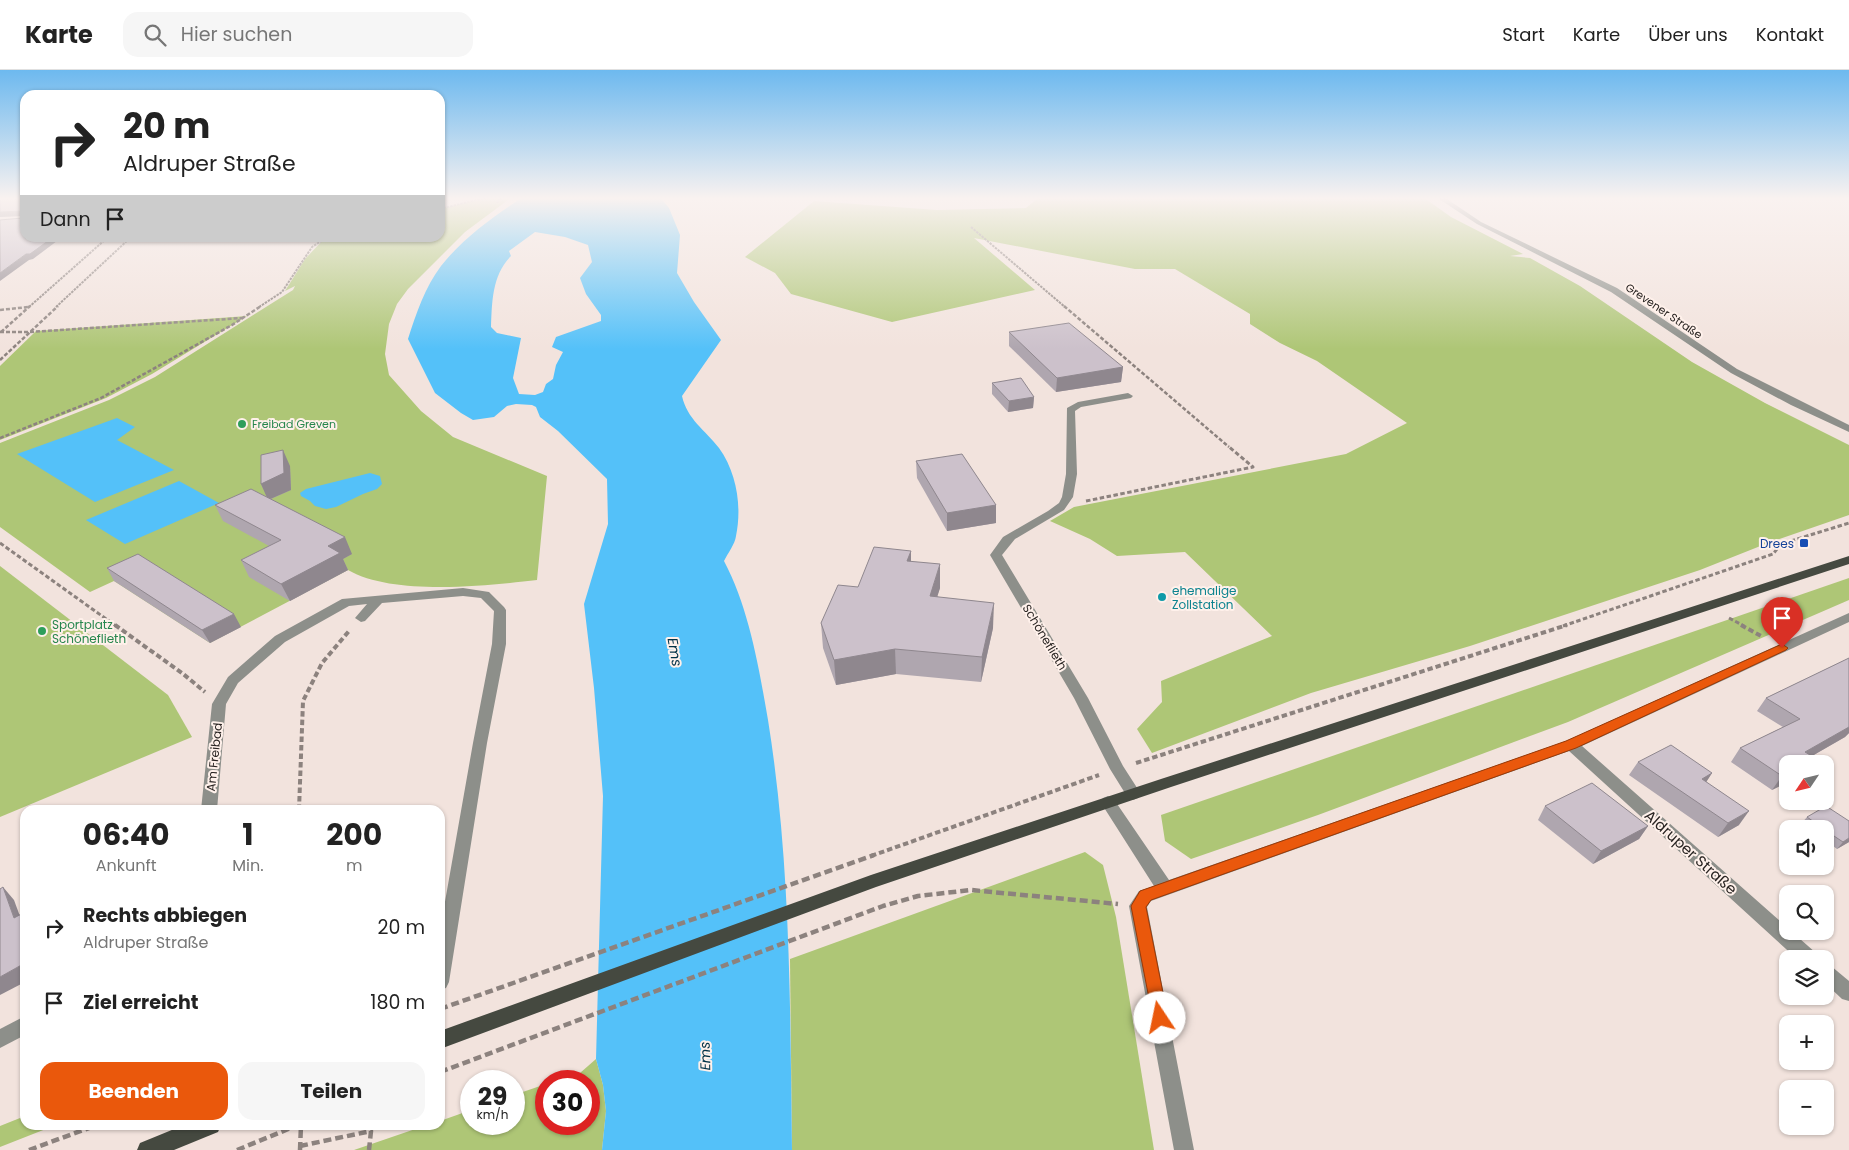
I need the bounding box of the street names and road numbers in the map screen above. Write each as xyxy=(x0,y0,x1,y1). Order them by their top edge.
street label: Grevener Straße xyxy=(1622,279,1706,343)
street label: Schöneflieth xyxy=(1019,601,1071,673)
street label: Am Freibad xyxy=(202,722,226,792)
street label: Aldruper Straße xyxy=(1640,805,1742,899)

